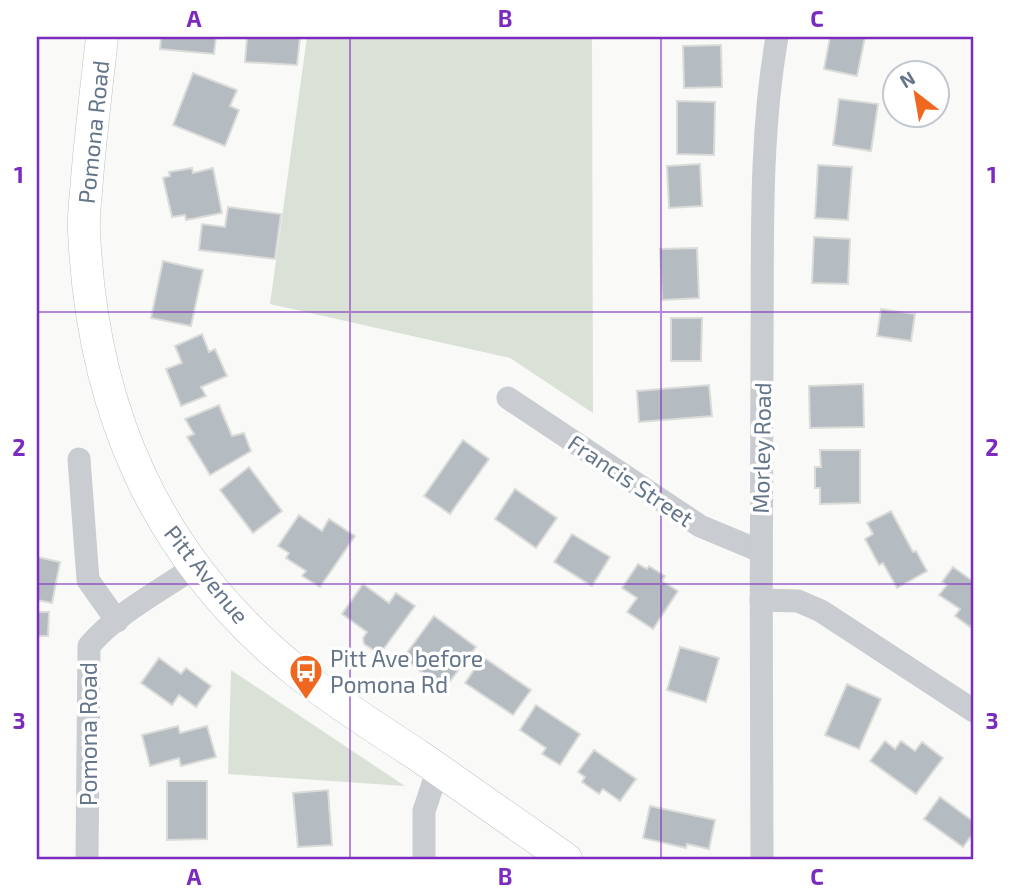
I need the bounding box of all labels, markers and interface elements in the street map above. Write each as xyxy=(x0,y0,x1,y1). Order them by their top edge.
text: A xyxy=(186,4,202,32)
text: B xyxy=(498,4,512,32)
text: C xyxy=(810,4,824,32)
street label: Pomona Road xyxy=(72,59,114,205)
north arrow xyxy=(881,60,951,130)
text: N xyxy=(895,66,919,92)
text: 1 xyxy=(14,160,24,188)
text: 1 xyxy=(987,160,997,188)
street label: Morley Road xyxy=(746,382,776,514)
street label: Francis Street xyxy=(563,428,699,532)
text: 2 xyxy=(12,433,26,461)
text: 2 xyxy=(985,433,999,461)
street label: Pitt Avenue xyxy=(159,519,255,629)
place label: Pitt Ave before Pomona Rd xyxy=(330,644,483,698)
bus stop icon: Pitt Ave before Pomona Rd xyxy=(287,652,325,701)
street label: Pomona Road xyxy=(74,662,102,806)
text: 3 xyxy=(12,706,26,734)
text: 3 xyxy=(985,706,999,734)
text: A xyxy=(186,862,202,890)
text: B xyxy=(498,862,512,890)
text: C xyxy=(810,862,824,890)

